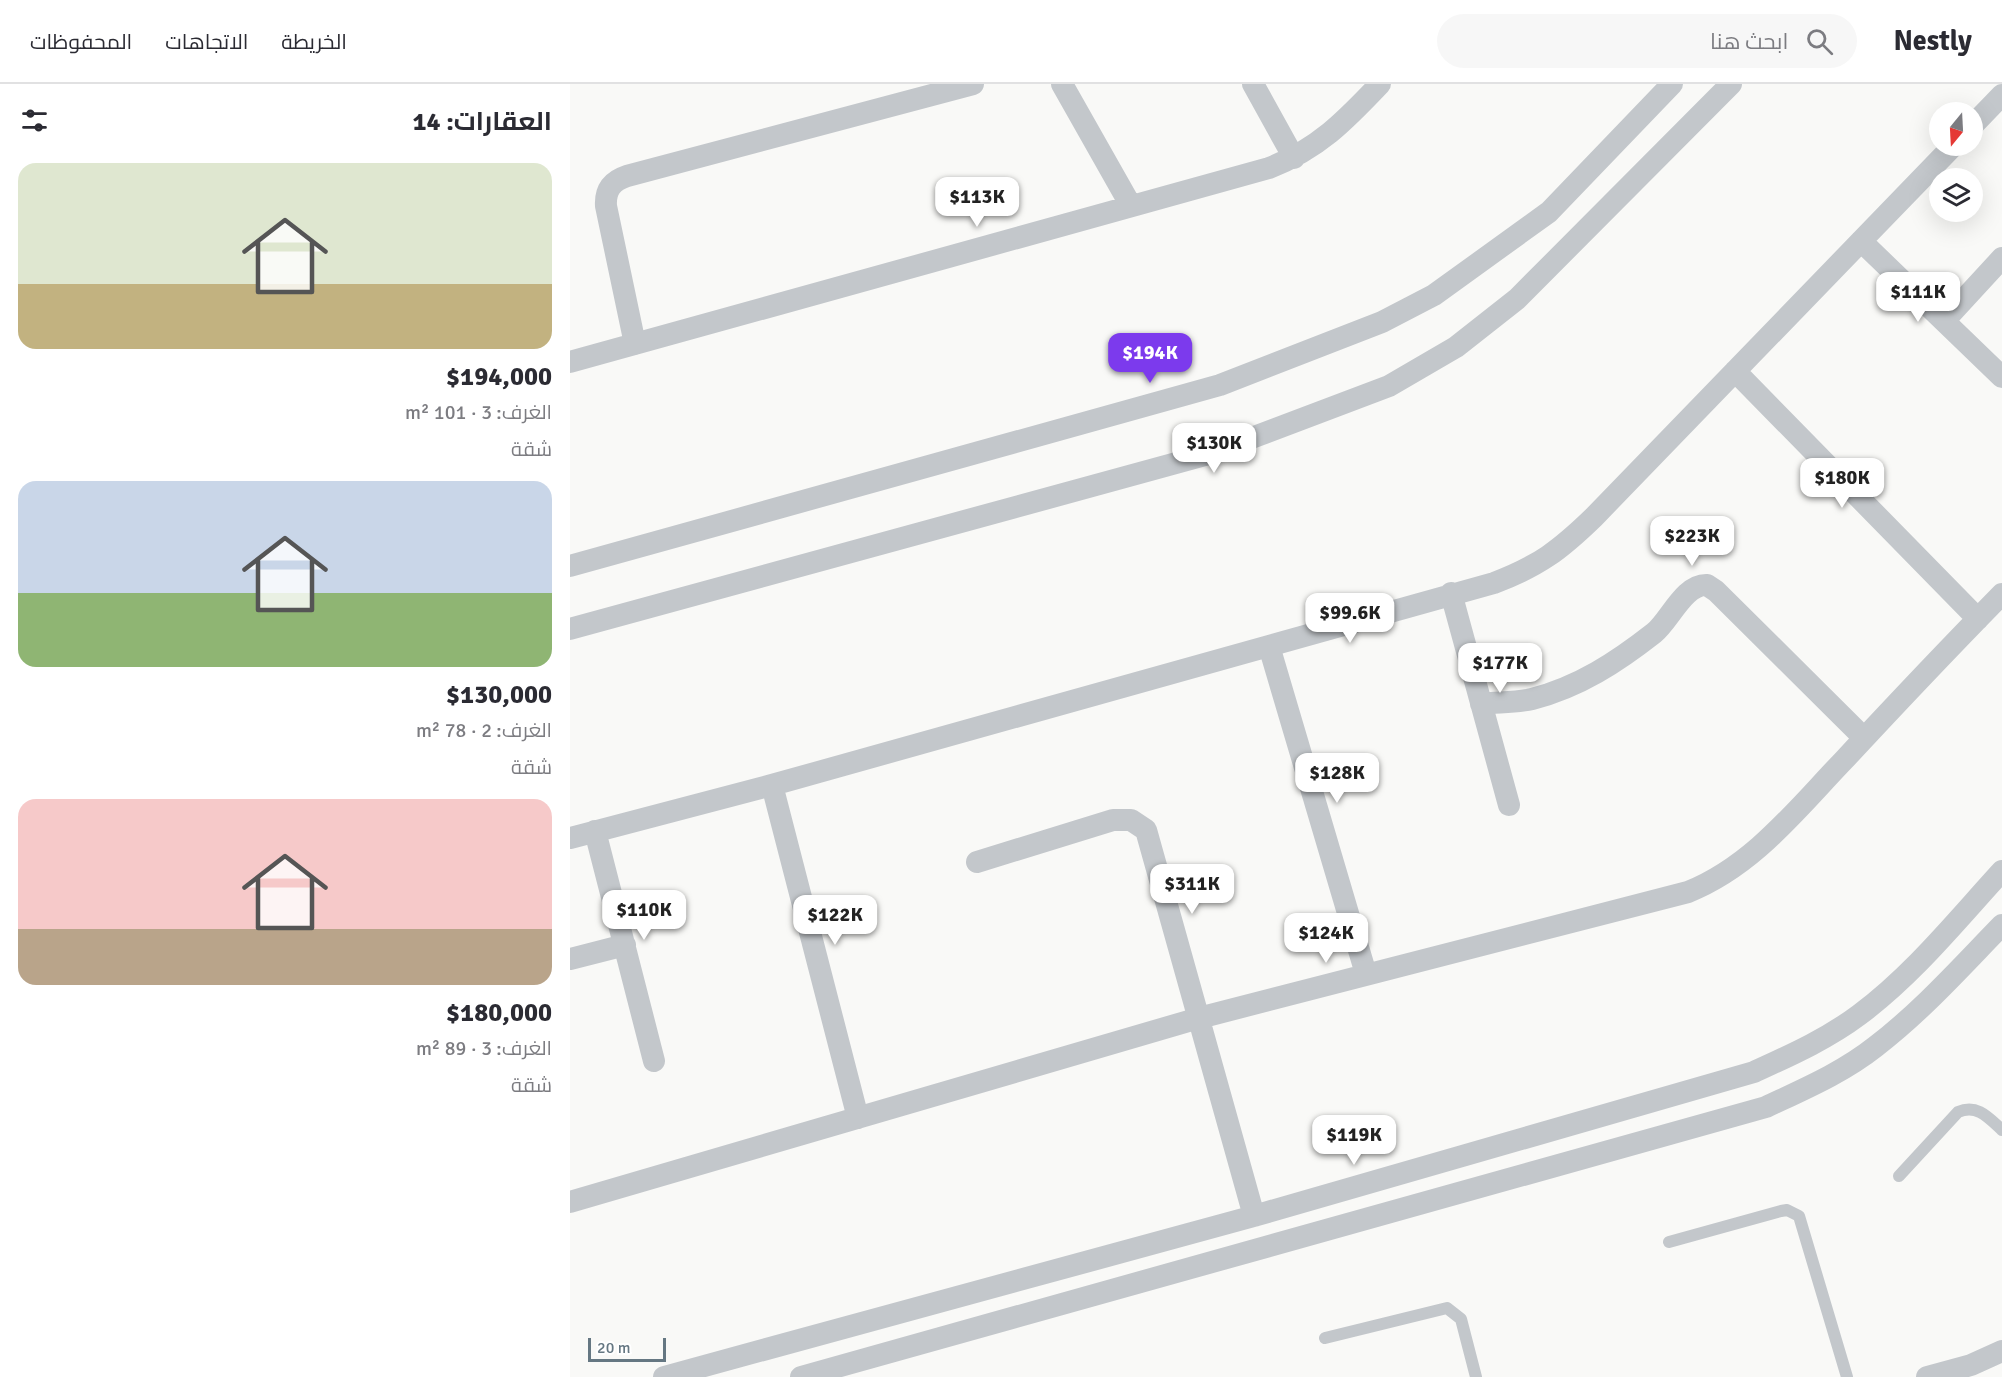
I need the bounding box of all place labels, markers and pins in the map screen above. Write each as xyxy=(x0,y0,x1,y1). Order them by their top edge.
pin: $113K xyxy=(935,177,1019,228)
pin: $111K xyxy=(1876,272,1960,323)
pin: $194K xyxy=(1108,333,1192,384)
pin: $130K xyxy=(1172,423,1256,474)
pin: $180K xyxy=(1800,458,1884,509)
pin: $223K xyxy=(1650,516,1734,567)
pin: $99.6K xyxy=(1301,593,1399,644)
pin: $177K xyxy=(1458,643,1542,694)
pin: $128K xyxy=(1295,753,1379,804)
pin: $311K xyxy=(1150,864,1234,915)
pin: $110K xyxy=(602,890,686,941)
pin: $122K xyxy=(793,895,877,946)
pin: $124K xyxy=(1284,913,1368,964)
pin: $119K xyxy=(1312,1115,1396,1166)

